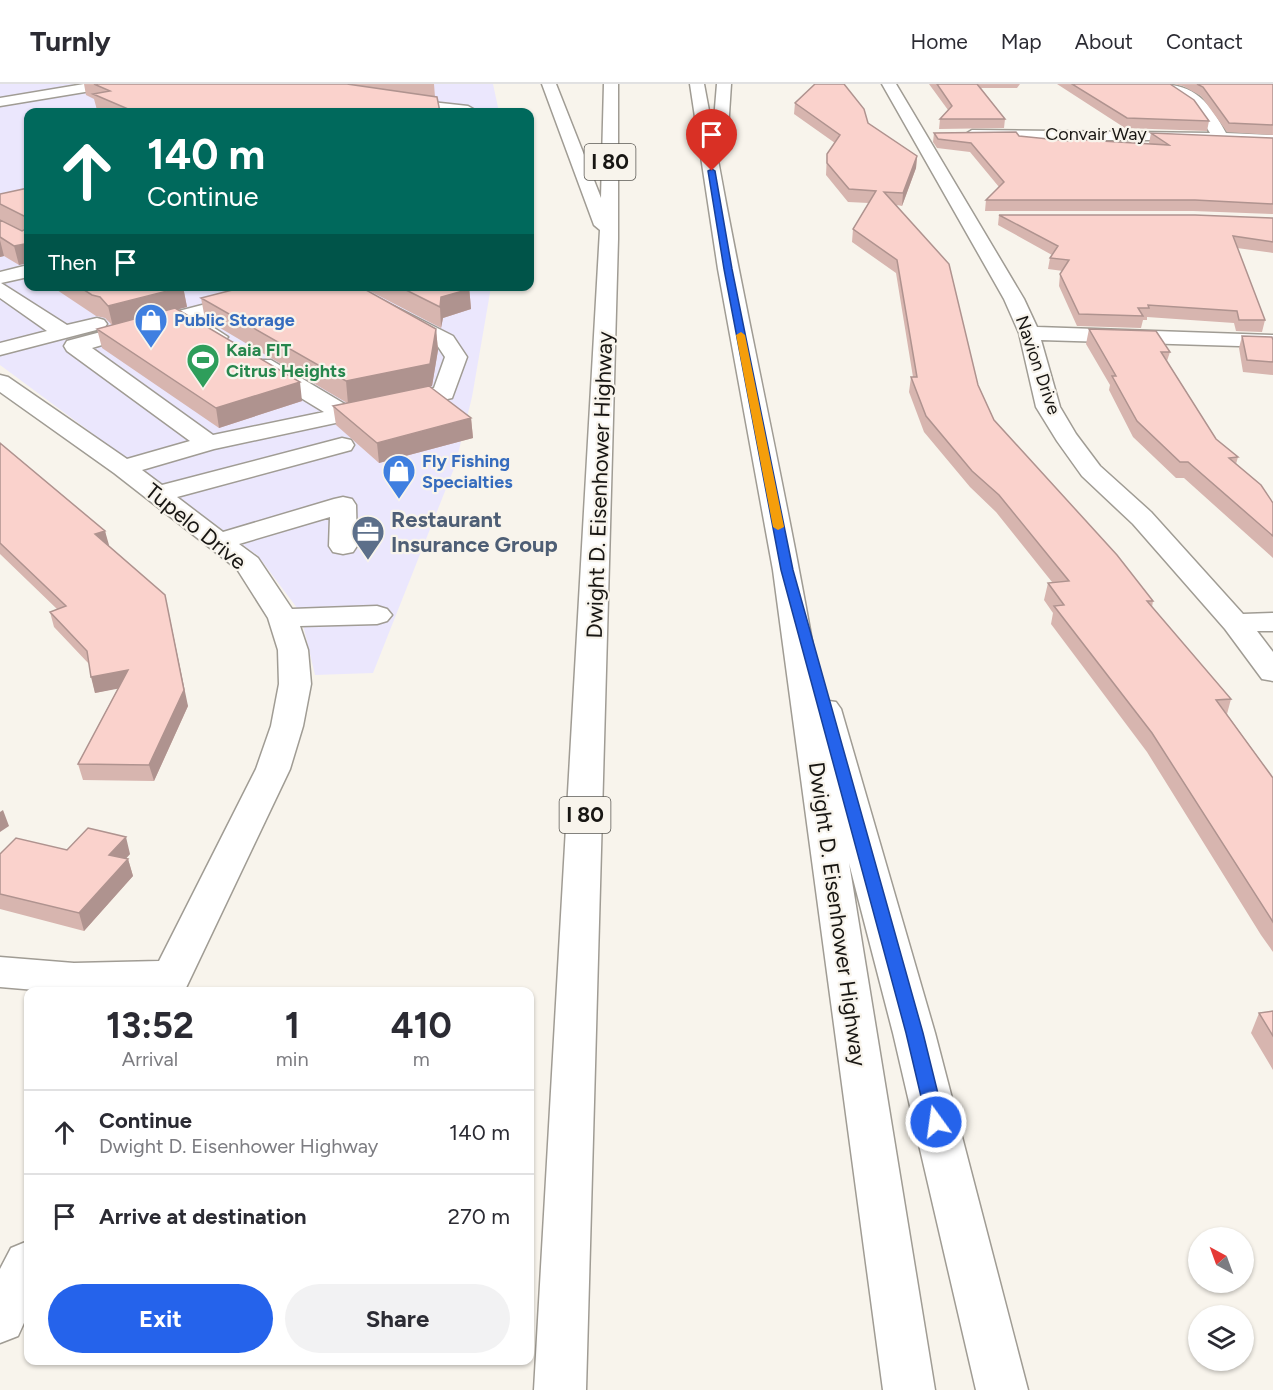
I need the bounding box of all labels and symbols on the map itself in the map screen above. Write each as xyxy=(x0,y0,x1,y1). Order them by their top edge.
pin xyxy=(686,109,737,171)
street label: Convair Way xyxy=(1045,123,1147,145)
road number: I 80 xyxy=(584,144,636,180)
shop icon: Public Storage xyxy=(133,302,169,349)
place label: Public Storage xyxy=(174,309,295,331)
street label: Navion Drive xyxy=(1011,313,1065,417)
street label: Dwight D. Eisenhower Highway xyxy=(581,331,618,639)
place label: Kaia FIT Citrus Heights xyxy=(226,339,346,382)
sports icon: Kaia FIT Citrus Heights xyxy=(185,342,221,389)
place label: Fly Fishing Specialties xyxy=(422,450,513,493)
shop icon: Fly Fishing Specialties xyxy=(381,453,417,500)
street label: Tupelo Drive xyxy=(140,477,252,575)
place label: Restaurant Insurance Group xyxy=(391,506,558,558)
office icon: Restaurant Insurance Group xyxy=(350,514,386,561)
street label: Dwight D. Eisenhower Highway xyxy=(803,760,872,1068)
road number: I 80 xyxy=(560,797,610,833)
position arrow xyxy=(904,1090,968,1154)
north arrow xyxy=(1188,1227,1254,1293)

